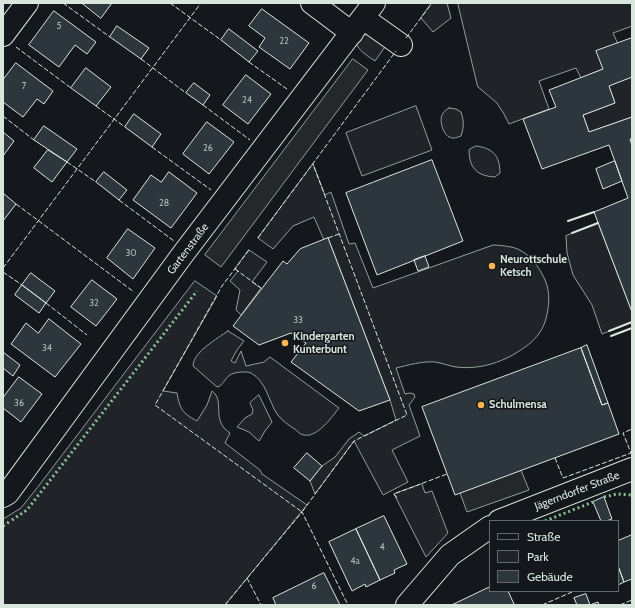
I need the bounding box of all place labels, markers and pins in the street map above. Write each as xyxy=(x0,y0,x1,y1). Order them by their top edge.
place label: Neurottschule Ketsch xyxy=(500,253,567,279)
marker: Neurottschule Ketsch xyxy=(487,261,497,271)
place label: Kindergarten Kunterbunt xyxy=(293,330,355,356)
marker: Kindergarten Kunterbunt xyxy=(280,338,290,348)
place label: Schulmensa xyxy=(489,398,547,412)
marker: Schulmensa xyxy=(476,400,486,410)

